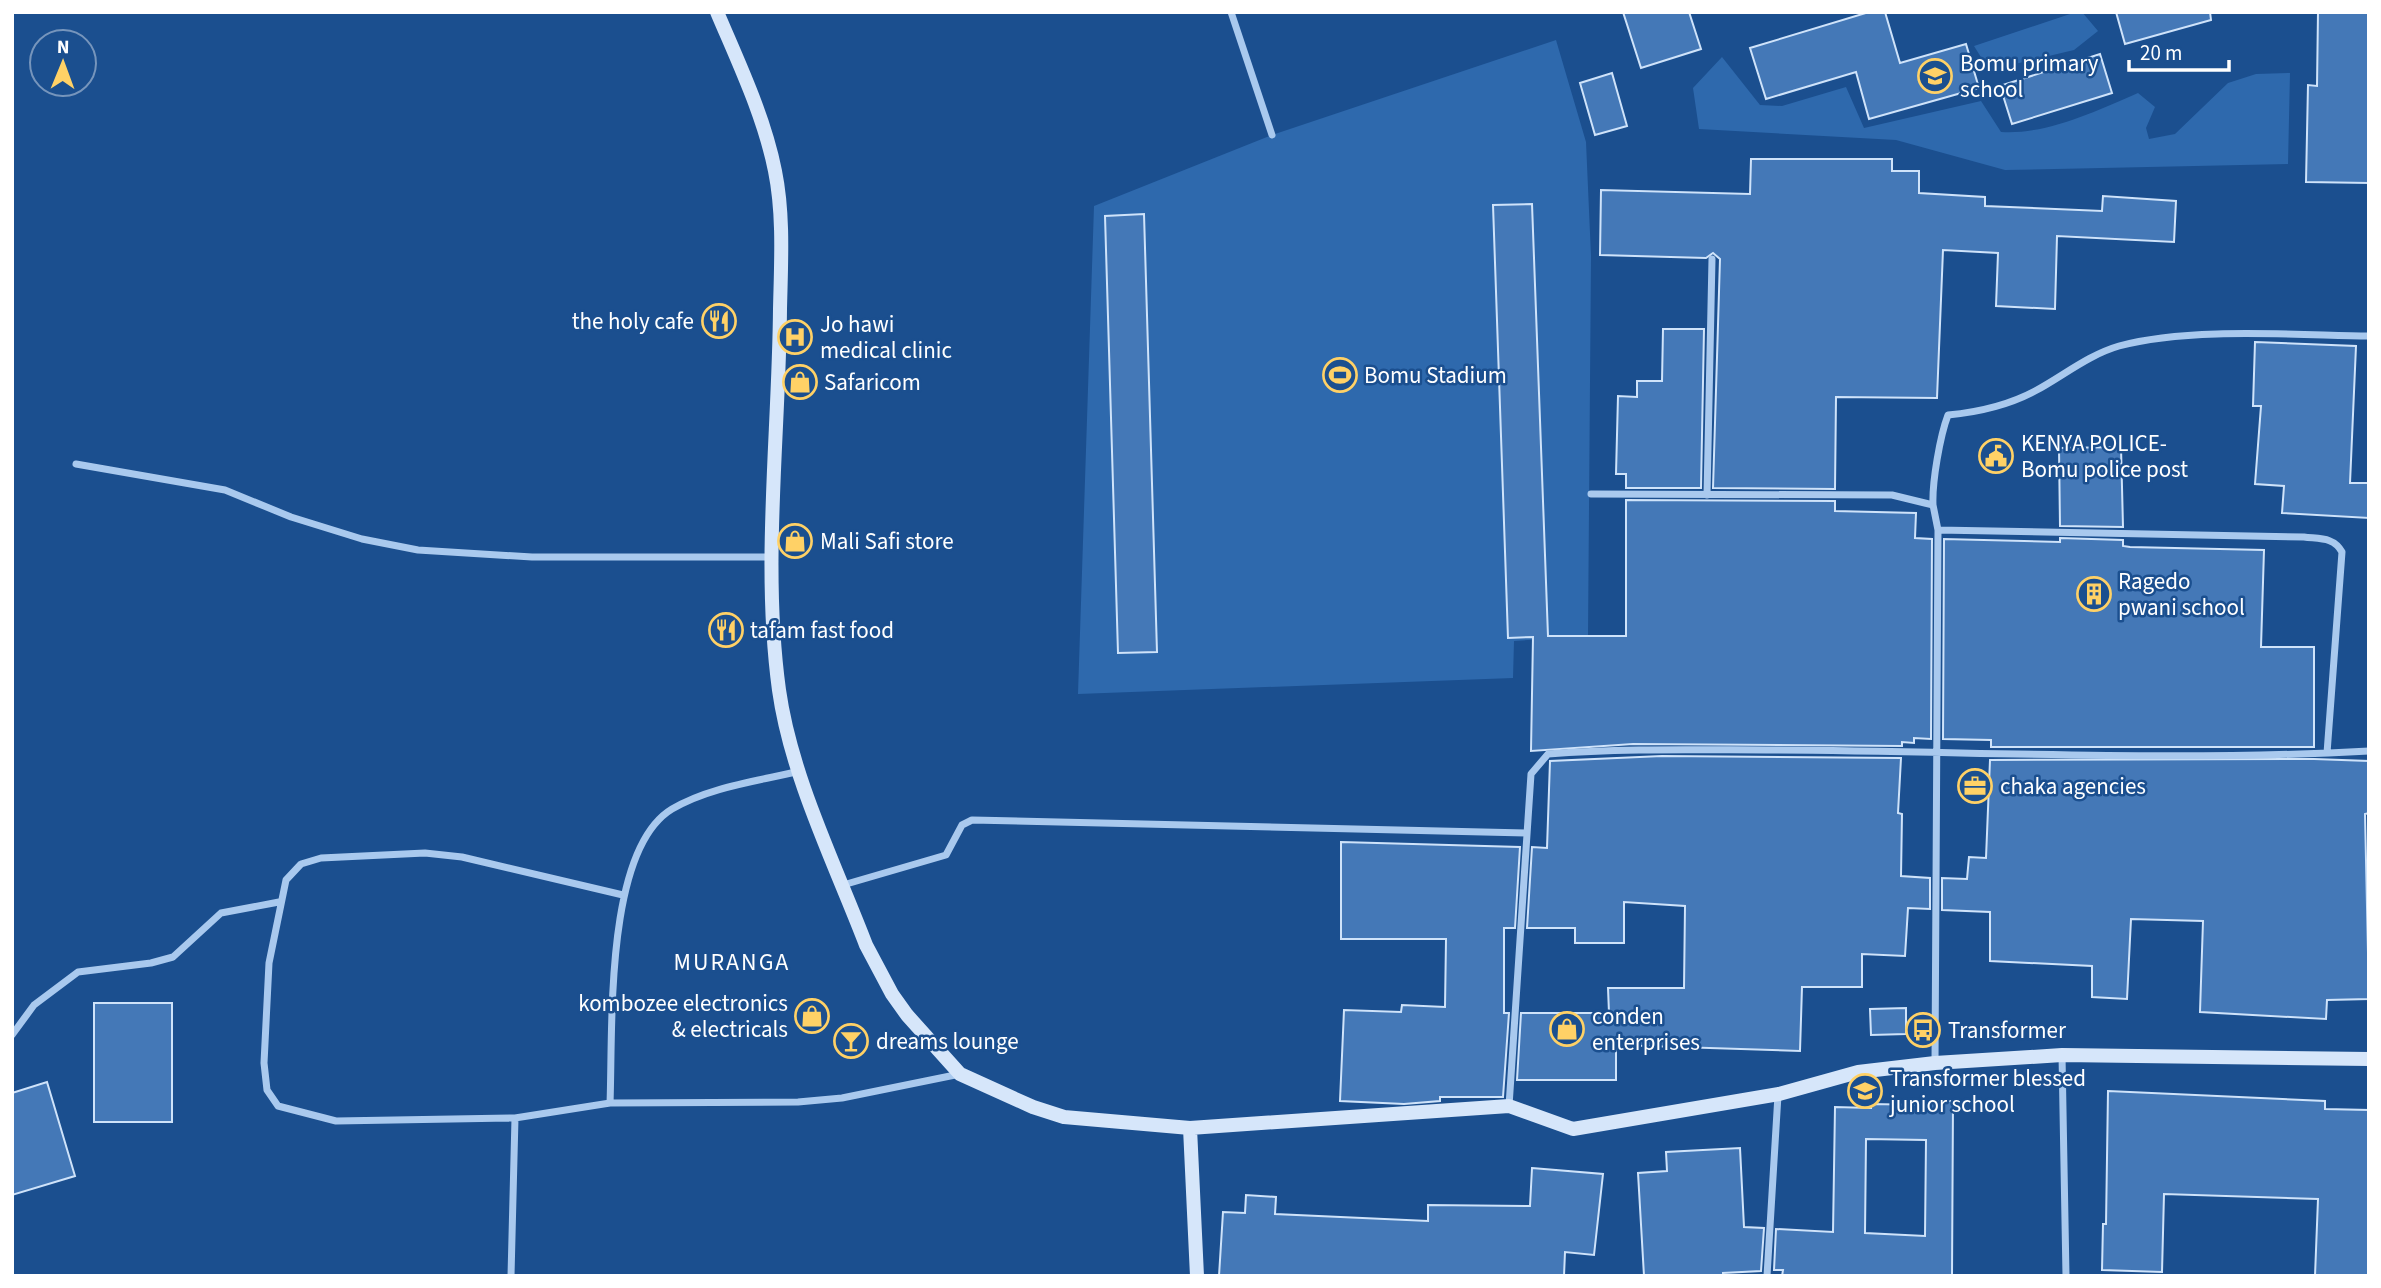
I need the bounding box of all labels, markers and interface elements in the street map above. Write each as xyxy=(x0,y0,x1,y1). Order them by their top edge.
north arrow xyxy=(28,28,98,98)
scale bar xyxy=(2129,28,2229,72)
text: N xyxy=(57,34,70,61)
text: 20 m xyxy=(2140,38,2182,68)
place label: Bomu primary school xyxy=(1960,47,2099,106)
school or university icon: Bomu primary school xyxy=(1916,57,1954,95)
restaurant icon: the holy cafe xyxy=(700,302,738,340)
place label: the holy cafe xyxy=(572,305,694,338)
place label: Jo hawi medical clinic xyxy=(820,308,952,367)
hospital icon: Jo hawi medical clinic xyxy=(776,318,814,356)
sports icon: Bomu Stadium xyxy=(1321,356,1359,394)
place label: Bomu Stadium xyxy=(1364,359,1507,392)
shop icon: Safaricom xyxy=(781,363,819,401)
place label: Safaricom xyxy=(824,366,921,399)
place label: KENYA POLICE- Bomu police post xyxy=(2021,427,2188,486)
public building icon: KENYA POLICE- Bomu police post xyxy=(1977,437,2015,475)
shop icon: Mali Safi store xyxy=(776,522,814,560)
place label: Mali Safi store xyxy=(820,525,954,558)
place label: Ragedo pwani school xyxy=(2118,565,2245,624)
building icon: Ragedo pwani school xyxy=(2075,575,2113,613)
restaurant icon: tafam fast food xyxy=(707,611,745,649)
place label: tafam fast food xyxy=(750,614,894,647)
office icon: chaka agencies xyxy=(1956,767,1994,805)
place label: chaka agencies xyxy=(2000,770,2146,803)
district label: MURANGA xyxy=(674,945,790,980)
place label: kombozee electronics & electricals xyxy=(578,987,788,1046)
shop icon: kombozee electronics & electricals xyxy=(793,997,831,1035)
place label: conden enterprises xyxy=(1592,1000,1700,1059)
shop icon: conden enterprises xyxy=(1548,1010,1586,1048)
bus stop icon: Transformer xyxy=(1904,1011,1942,1049)
place label: Transformer xyxy=(1948,1014,2067,1047)
bar icon: dreams lounge xyxy=(832,1022,870,1060)
place label: dreams lounge xyxy=(876,1025,1019,1058)
place label: Transformer blessed junior school xyxy=(1889,1062,2086,1121)
school or university icon: Transformer blessed junior school xyxy=(1846,1072,1884,1110)

